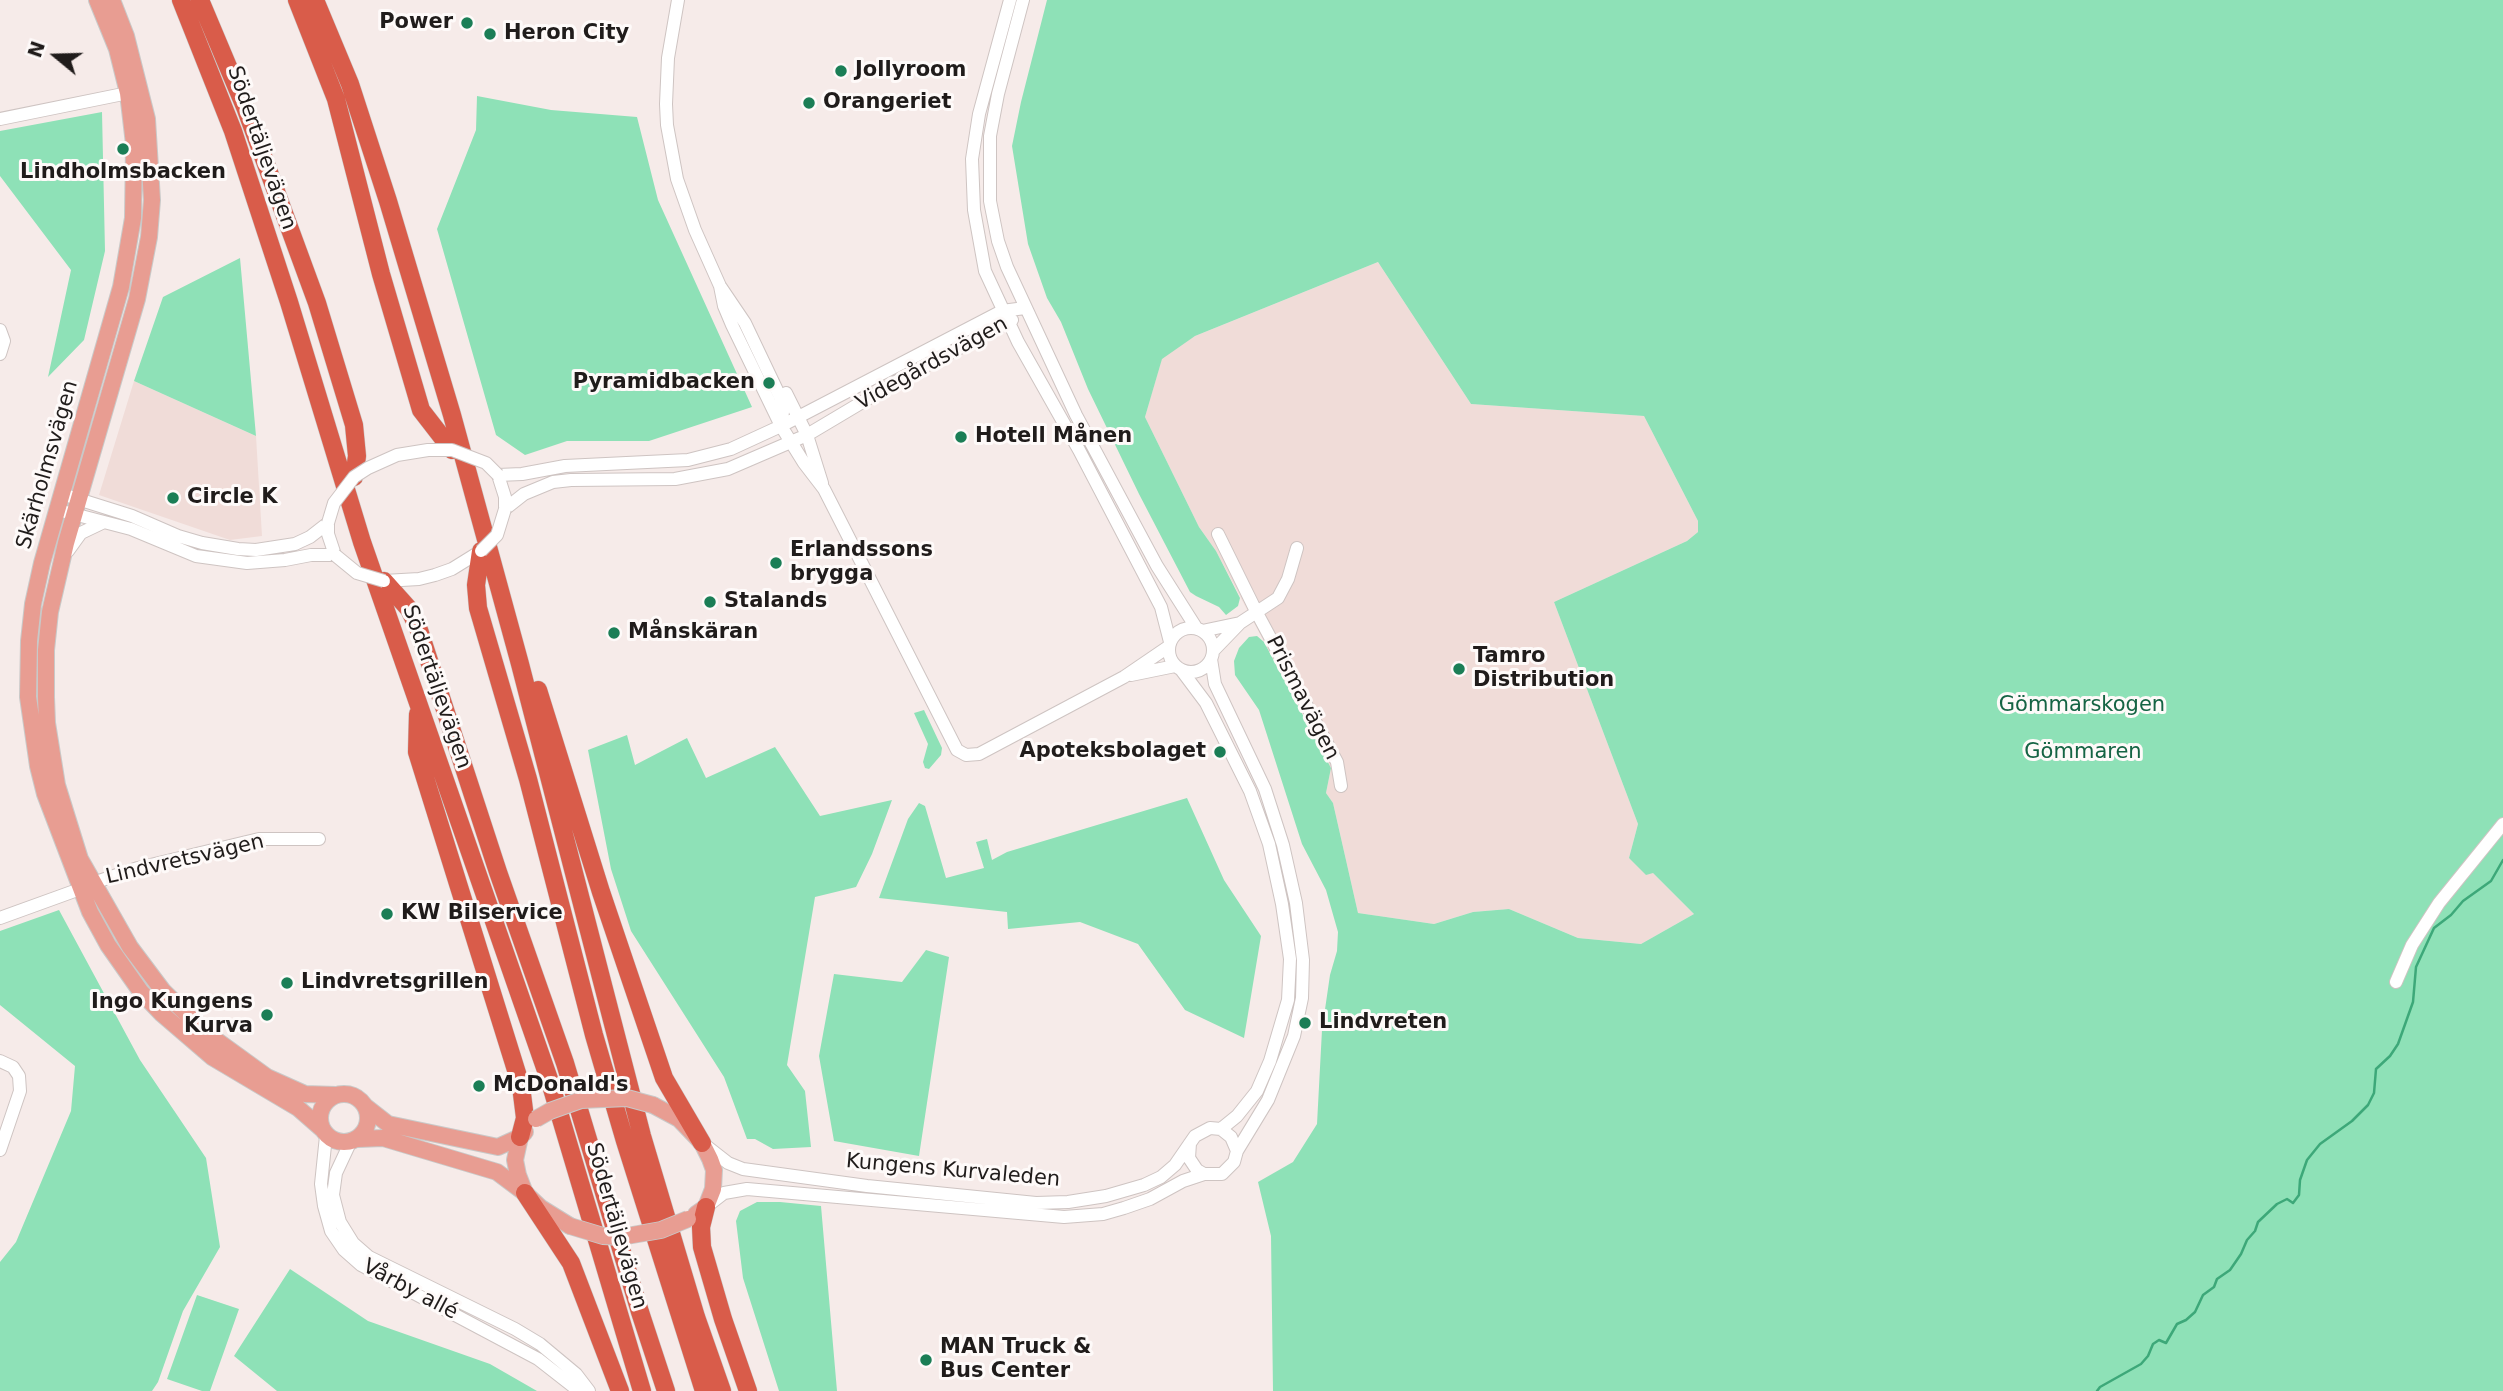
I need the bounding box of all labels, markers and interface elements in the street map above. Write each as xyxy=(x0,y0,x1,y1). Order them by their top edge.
place label: Power xyxy=(379,10,453,36)
marker: Power xyxy=(459,15,475,31)
north arrow xyxy=(21,21,91,91)
place label: Heron City xyxy=(504,21,629,47)
marker: Heron City xyxy=(482,26,498,42)
text: N xyxy=(23,38,49,60)
place label: Jollyroom xyxy=(855,58,966,84)
street label: Södertäljevägen xyxy=(221,63,301,233)
marker: Jollyroom xyxy=(833,63,849,79)
place label: Orangeriet xyxy=(823,90,951,116)
marker: Orangeriet xyxy=(801,95,817,111)
marker: Lindholmsbacken xyxy=(115,141,131,157)
place label: Lindholmsbacken xyxy=(20,160,226,186)
street label: Videgårdsvägen xyxy=(852,312,1012,416)
place label: Pyramidbacken xyxy=(573,370,755,396)
marker: Pyramidbacken xyxy=(761,375,777,391)
street label: Skärholmsvägen xyxy=(12,378,84,552)
place label: Hotell Månen xyxy=(975,424,1132,450)
marker: Hotell Månen xyxy=(953,429,969,445)
place label: Circle K xyxy=(187,485,277,511)
marker: Circle K xyxy=(165,490,181,506)
place label: Erlandssons brygga xyxy=(790,538,933,588)
marker: Erlandssons brygga xyxy=(768,555,784,571)
place label: Stalands xyxy=(724,589,827,615)
marker: Stalands xyxy=(702,594,718,610)
street label: Södertäljevägen xyxy=(396,602,476,772)
place label: Månskäran xyxy=(628,620,758,646)
marker: Månskäran xyxy=(606,625,622,641)
street label: Prismavägen xyxy=(1260,632,1344,764)
place label: Tamro Distribution xyxy=(1473,644,1614,694)
marker: Tamro Distribution xyxy=(1451,661,1467,677)
park label: Gömmarskogen xyxy=(1999,693,2165,719)
place label: Apoteksbolaget xyxy=(1019,739,1206,765)
park label: Gömmaren xyxy=(2024,740,2142,766)
marker: Apoteksbolaget xyxy=(1212,744,1228,760)
street label: Lindvretsvägen xyxy=(103,830,267,890)
place label: KW Bilservice xyxy=(401,901,563,927)
marker: KW Bilservice xyxy=(379,906,395,922)
place label: Lindvretsgrillen xyxy=(301,970,489,996)
marker: Lindvretsgrillen xyxy=(279,975,295,991)
place label: Ingo Kungens Kurva xyxy=(91,990,253,1040)
marker: Ingo Kungens Kurva xyxy=(259,1007,275,1023)
place label: Lindvreten xyxy=(1319,1010,1447,1036)
marker: Lindvreten xyxy=(1297,1015,1313,1031)
place label: McDonald's xyxy=(493,1073,628,1099)
marker: McDonald's xyxy=(471,1078,487,1094)
street label: Södertäljevägen xyxy=(580,1140,652,1312)
street label: Kungens Kurvaleden xyxy=(845,1149,1061,1193)
street label: Vårby allé xyxy=(358,1254,462,1326)
place label: MAN Truck & Bus Center xyxy=(940,1335,1091,1385)
marker: MAN Truck & Bus Center xyxy=(918,1352,934,1368)

